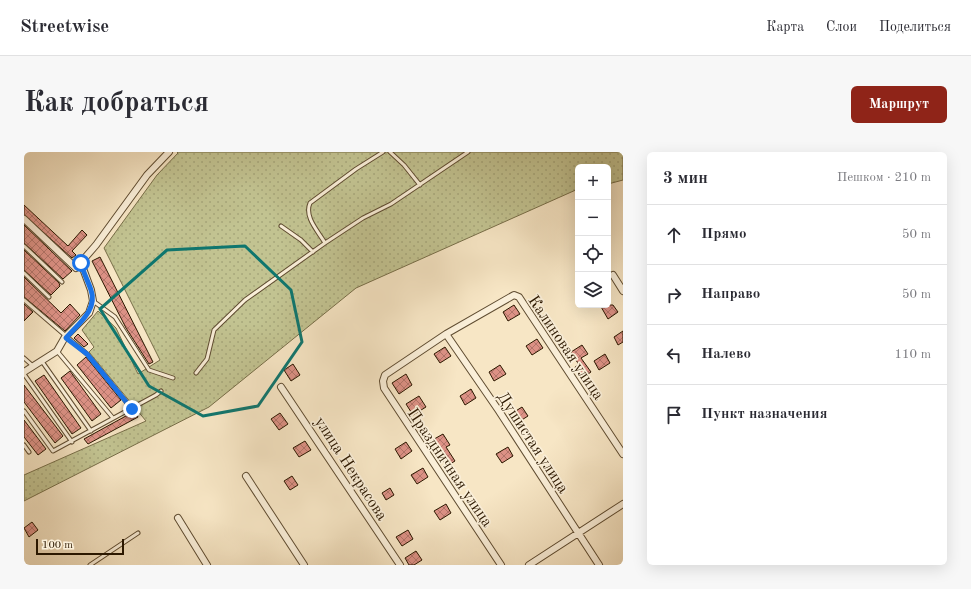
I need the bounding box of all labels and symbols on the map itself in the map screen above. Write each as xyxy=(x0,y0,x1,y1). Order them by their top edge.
route start xyxy=(72,254,90,272)
street label: Калиновая улица xyxy=(525,293,606,403)
street label: Душистая улица xyxy=(494,390,571,497)
route end xyxy=(123,400,141,418)
street label: Праздничная улица xyxy=(404,406,495,530)
street label: улица Некрасова xyxy=(311,414,390,524)
scale bar xyxy=(36,537,124,556)

